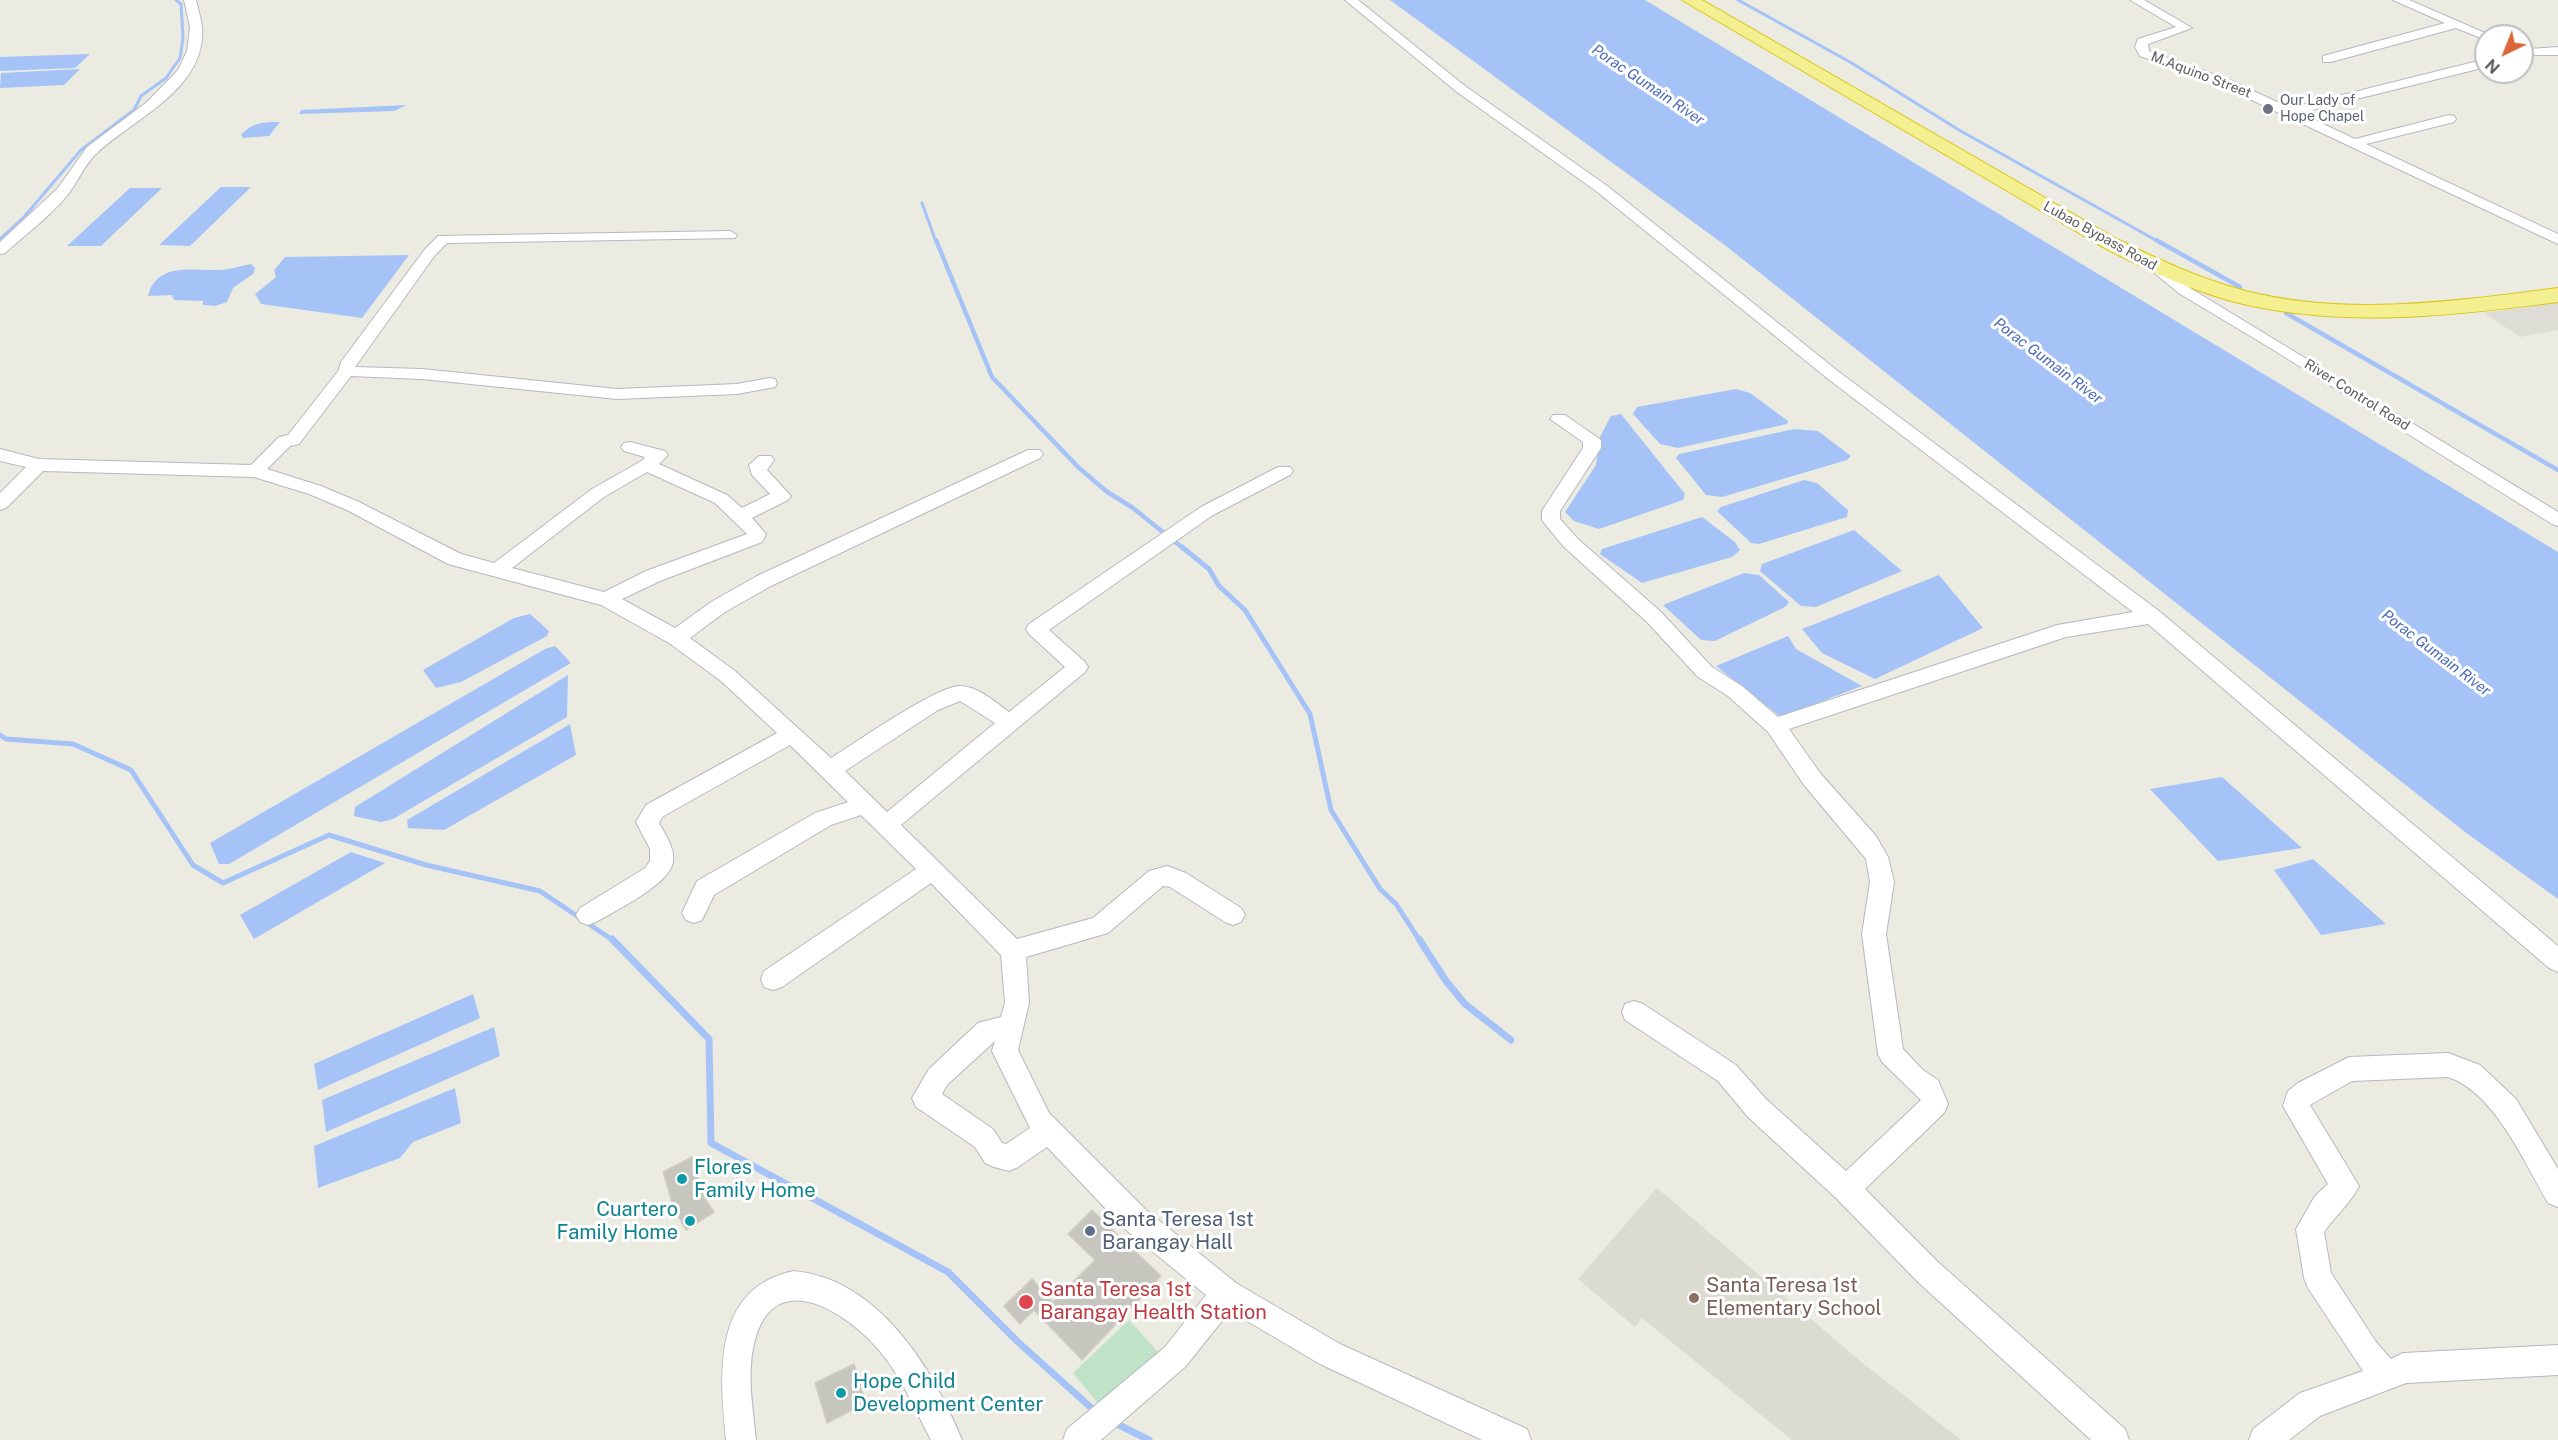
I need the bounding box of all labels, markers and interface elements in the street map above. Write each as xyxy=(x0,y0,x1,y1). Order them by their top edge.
north arrow xyxy=(2474,24,2534,84)
water label: Porac Gumain River xyxy=(1588,41,1708,129)
street label: M.Aquino Street xyxy=(2148,48,2254,102)
text: N xyxy=(2482,55,2504,77)
place label: Our Lady of Hope Chapel xyxy=(2280,93,2364,125)
marker: Our Lady of Hope Chapel xyxy=(2261,102,2275,116)
street label: Lubao Bypass Road xyxy=(2040,198,2160,274)
water label: Porac Gumain River xyxy=(1990,314,2106,408)
street label: River Control Road xyxy=(2301,356,2413,434)
water label: Porac Gumain River xyxy=(2378,606,2494,700)
place label: Flores Family Home xyxy=(694,1156,815,1203)
marker: Flores Family Home xyxy=(675,1172,689,1186)
place label: Cuartero Family Home xyxy=(557,1198,678,1245)
place label: Santa Teresa 1st Barangay Hall xyxy=(1102,1208,1254,1255)
marker: Cuartero Family Home xyxy=(683,1214,697,1228)
marker: Santa Teresa 1st Barangay Hall xyxy=(1083,1224,1097,1238)
place label: Santa Teresa 1st Elementary School xyxy=(1706,1274,1882,1321)
place label: Santa Teresa 1st Barangay Health Station xyxy=(1040,1278,1267,1325)
marker: Santa Teresa 1st Elementary School xyxy=(1687,1291,1701,1305)
marker: Santa Teresa 1st Barangay Health Station xyxy=(1017,1293,1035,1311)
place label: Hope Child Development Center xyxy=(853,1370,1043,1417)
marker: Hope Child Development Center xyxy=(834,1386,848,1400)

